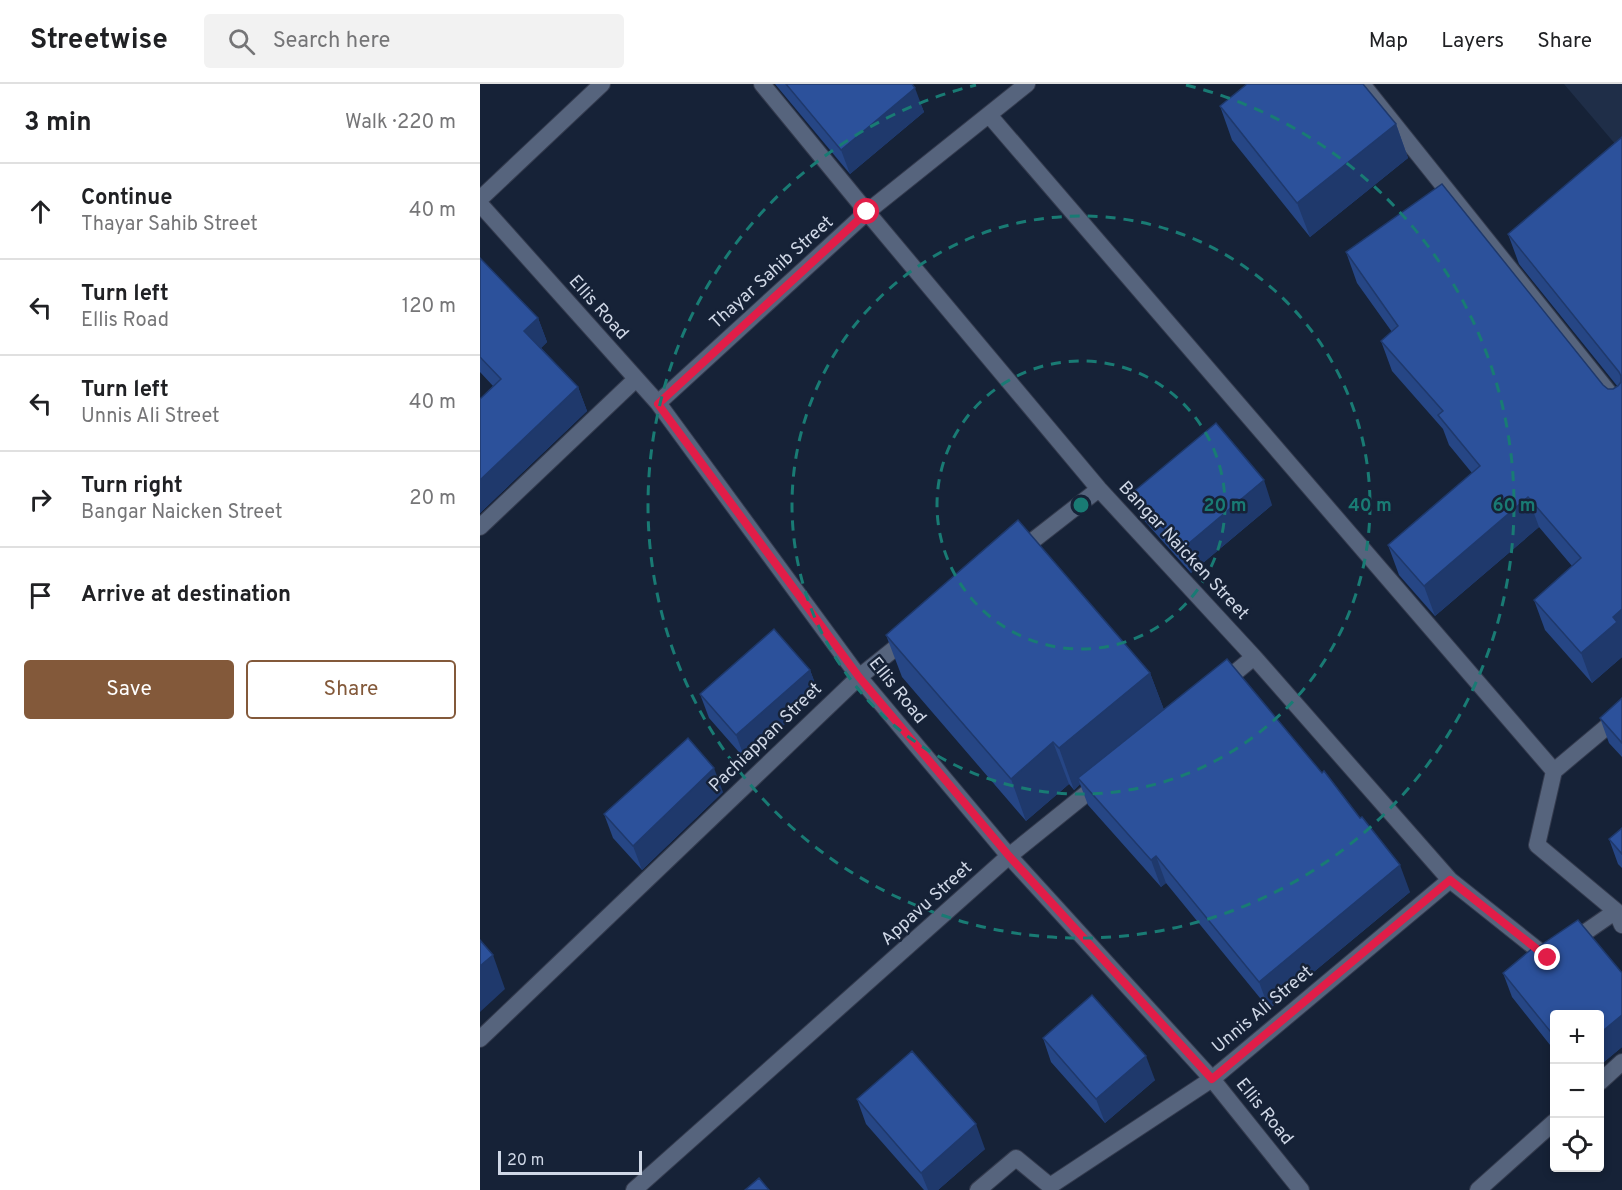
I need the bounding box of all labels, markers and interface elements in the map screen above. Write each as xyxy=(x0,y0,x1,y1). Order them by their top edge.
search box xyxy=(204,14,624,68)
text: Streetwise xyxy=(30,23,168,59)
icon: search xyxy=(225,25,258,58)
text: Search here xyxy=(273,28,390,55)
text: Map xyxy=(1369,28,1408,55)
text: Layers xyxy=(1441,28,1504,55)
text: Share xyxy=(1537,28,1592,55)
text: 3 min xyxy=(24,107,92,140)
text: Walk · 220 m xyxy=(345,110,456,136)
text: Continue xyxy=(81,185,172,212)
icon: ahead xyxy=(24,195,57,228)
text: 40 m xyxy=(409,198,456,224)
route start xyxy=(853,198,879,224)
street label: Thayar Sahib Street xyxy=(705,211,839,335)
text: Thayar Sahib Street xyxy=(81,212,258,238)
street label: Ellis Road xyxy=(563,271,633,345)
text: Turn left xyxy=(81,281,169,308)
icon: left xyxy=(24,291,57,324)
text: 120 m xyxy=(402,294,456,320)
text: Ellis Road xyxy=(81,308,169,334)
text: Turn left xyxy=(81,377,169,404)
icon: left xyxy=(24,387,57,420)
text: 40 m xyxy=(409,390,456,416)
text: Unnis Ali Street xyxy=(81,404,220,430)
text: Turn right xyxy=(81,473,183,500)
street label: Bangar Naicken Street xyxy=(1113,477,1253,625)
icon: right xyxy=(24,483,57,516)
text: 20 m xyxy=(409,486,456,512)
centre of rings xyxy=(1071,495,1091,515)
text: 20 m xyxy=(1203,495,1247,518)
text: 40 m xyxy=(1348,495,1392,518)
text: 60 m xyxy=(1492,495,1536,518)
text: Bangar Naicken Street xyxy=(81,500,282,526)
icon: arrive xyxy=(24,579,57,612)
text: Arrive at destination xyxy=(81,582,291,609)
street label: Ellis Road xyxy=(863,653,931,729)
button: Save xyxy=(24,660,234,719)
button: Share xyxy=(246,660,456,719)
street label: Pachiappan Street xyxy=(705,678,827,798)
street label: Appavu Street xyxy=(876,857,978,951)
route end xyxy=(1534,944,1560,970)
street label: Unnis Ali Street xyxy=(1208,961,1318,1059)
map controls xyxy=(1550,1010,1604,1172)
button: + xyxy=(1550,1010,1604,1064)
button: − xyxy=(1550,1064,1604,1118)
street label: Ellis Road xyxy=(1230,1074,1298,1150)
button: locate xyxy=(1550,1118,1604,1172)
scale bar xyxy=(498,1148,642,1176)
text: 20 m xyxy=(507,1151,544,1171)

